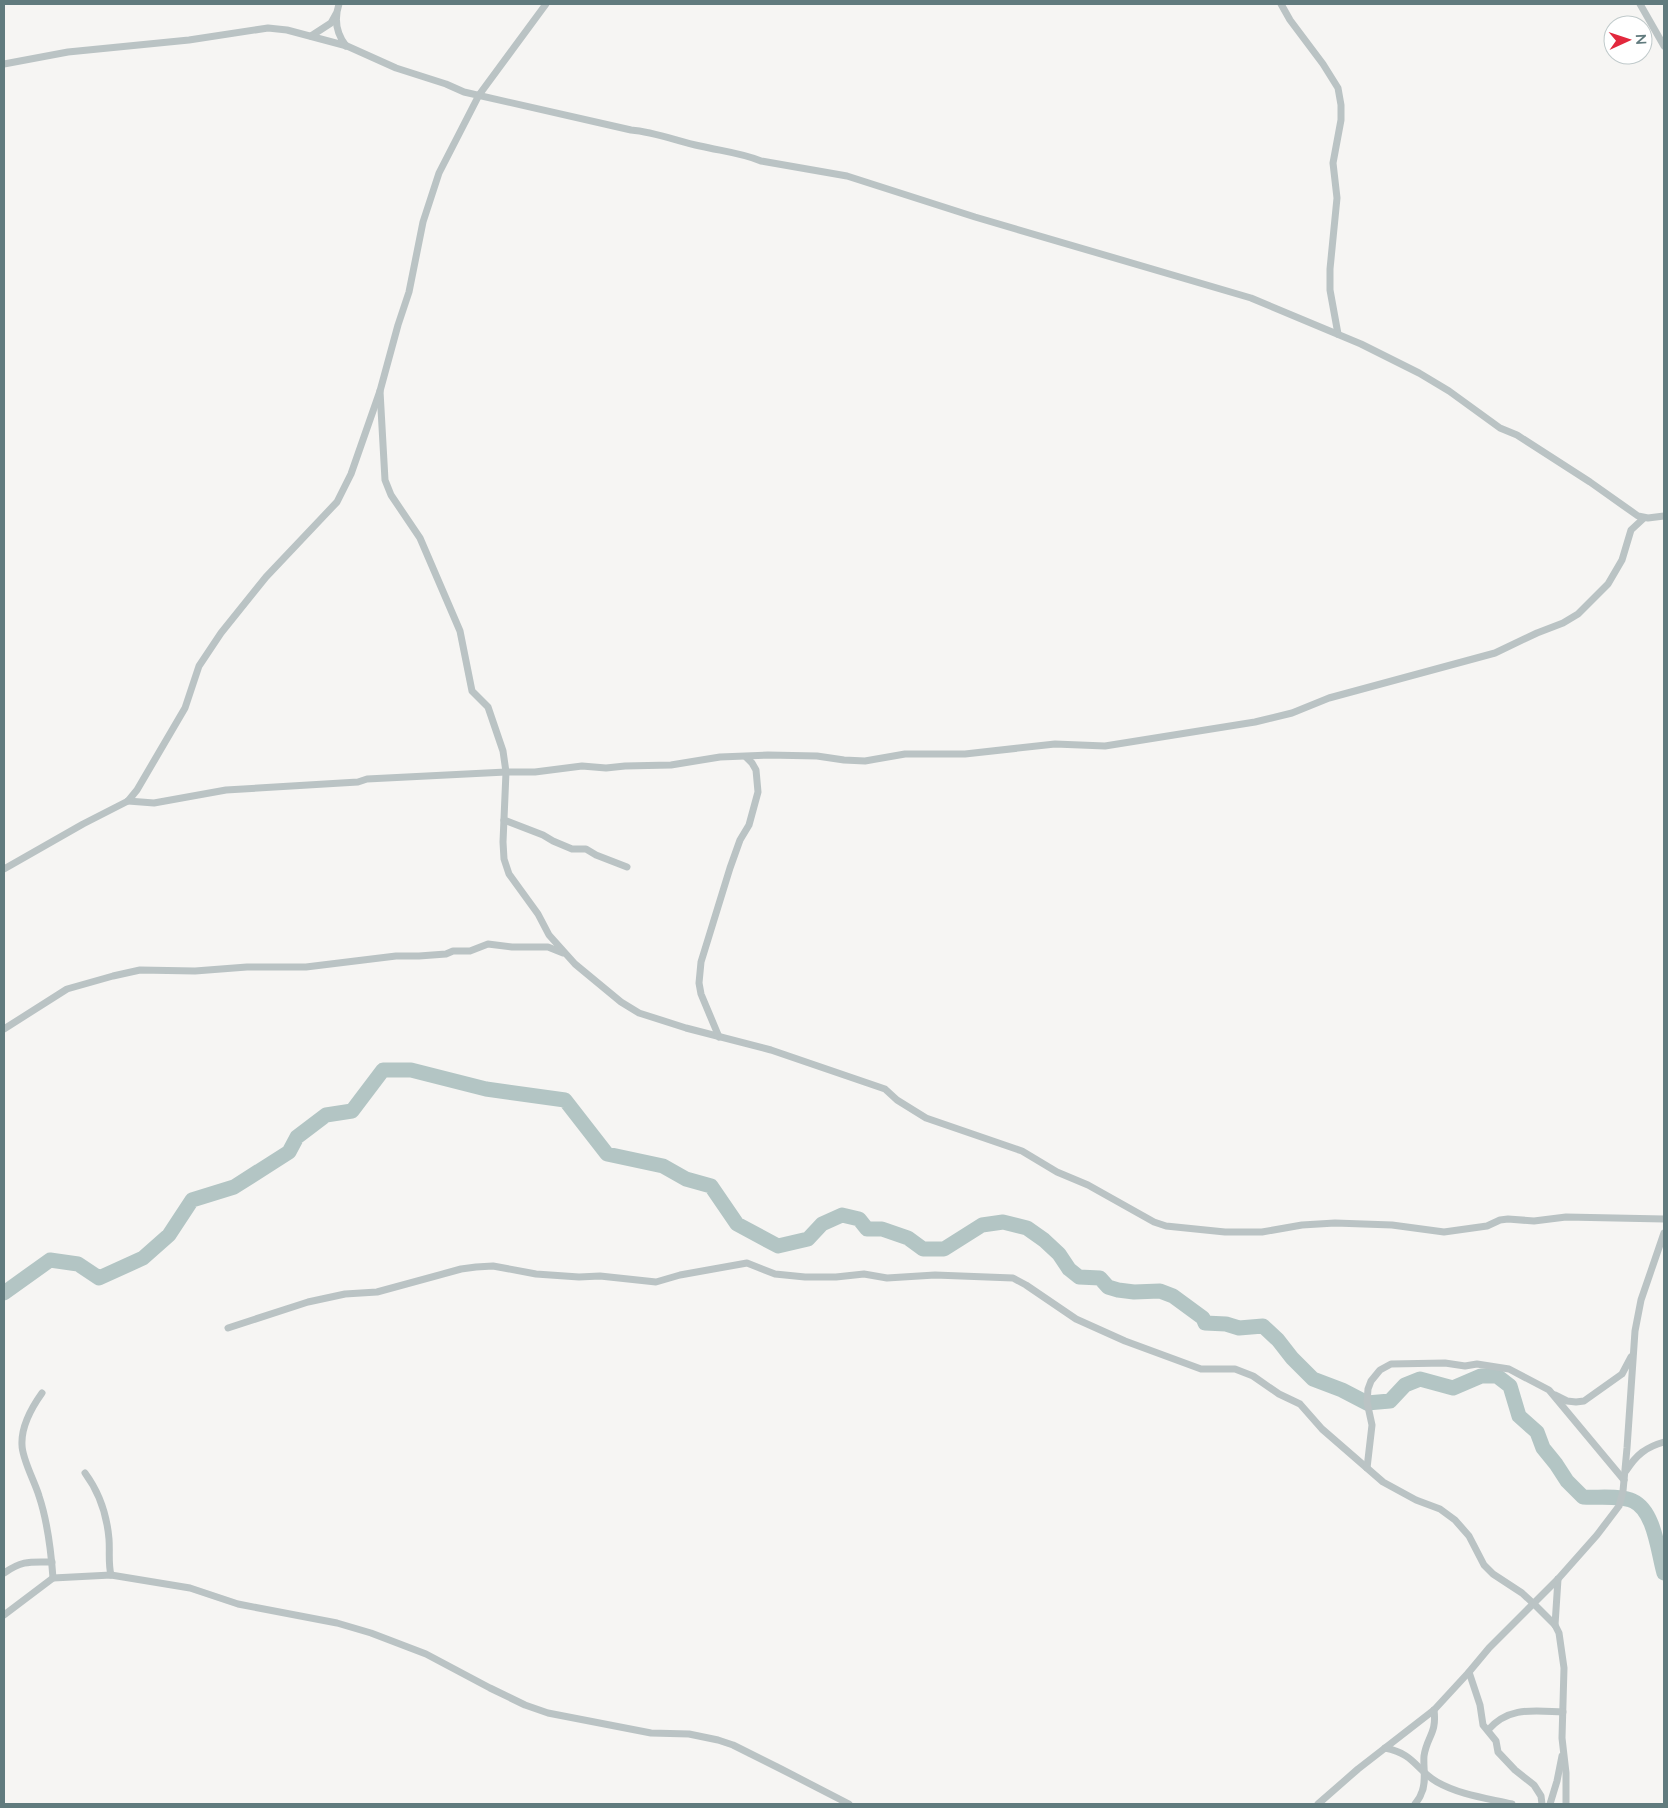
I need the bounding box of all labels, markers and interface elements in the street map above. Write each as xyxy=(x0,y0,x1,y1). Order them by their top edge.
north arrow xyxy=(1603,15,1653,65)
text: N xyxy=(1633,33,1650,45)

